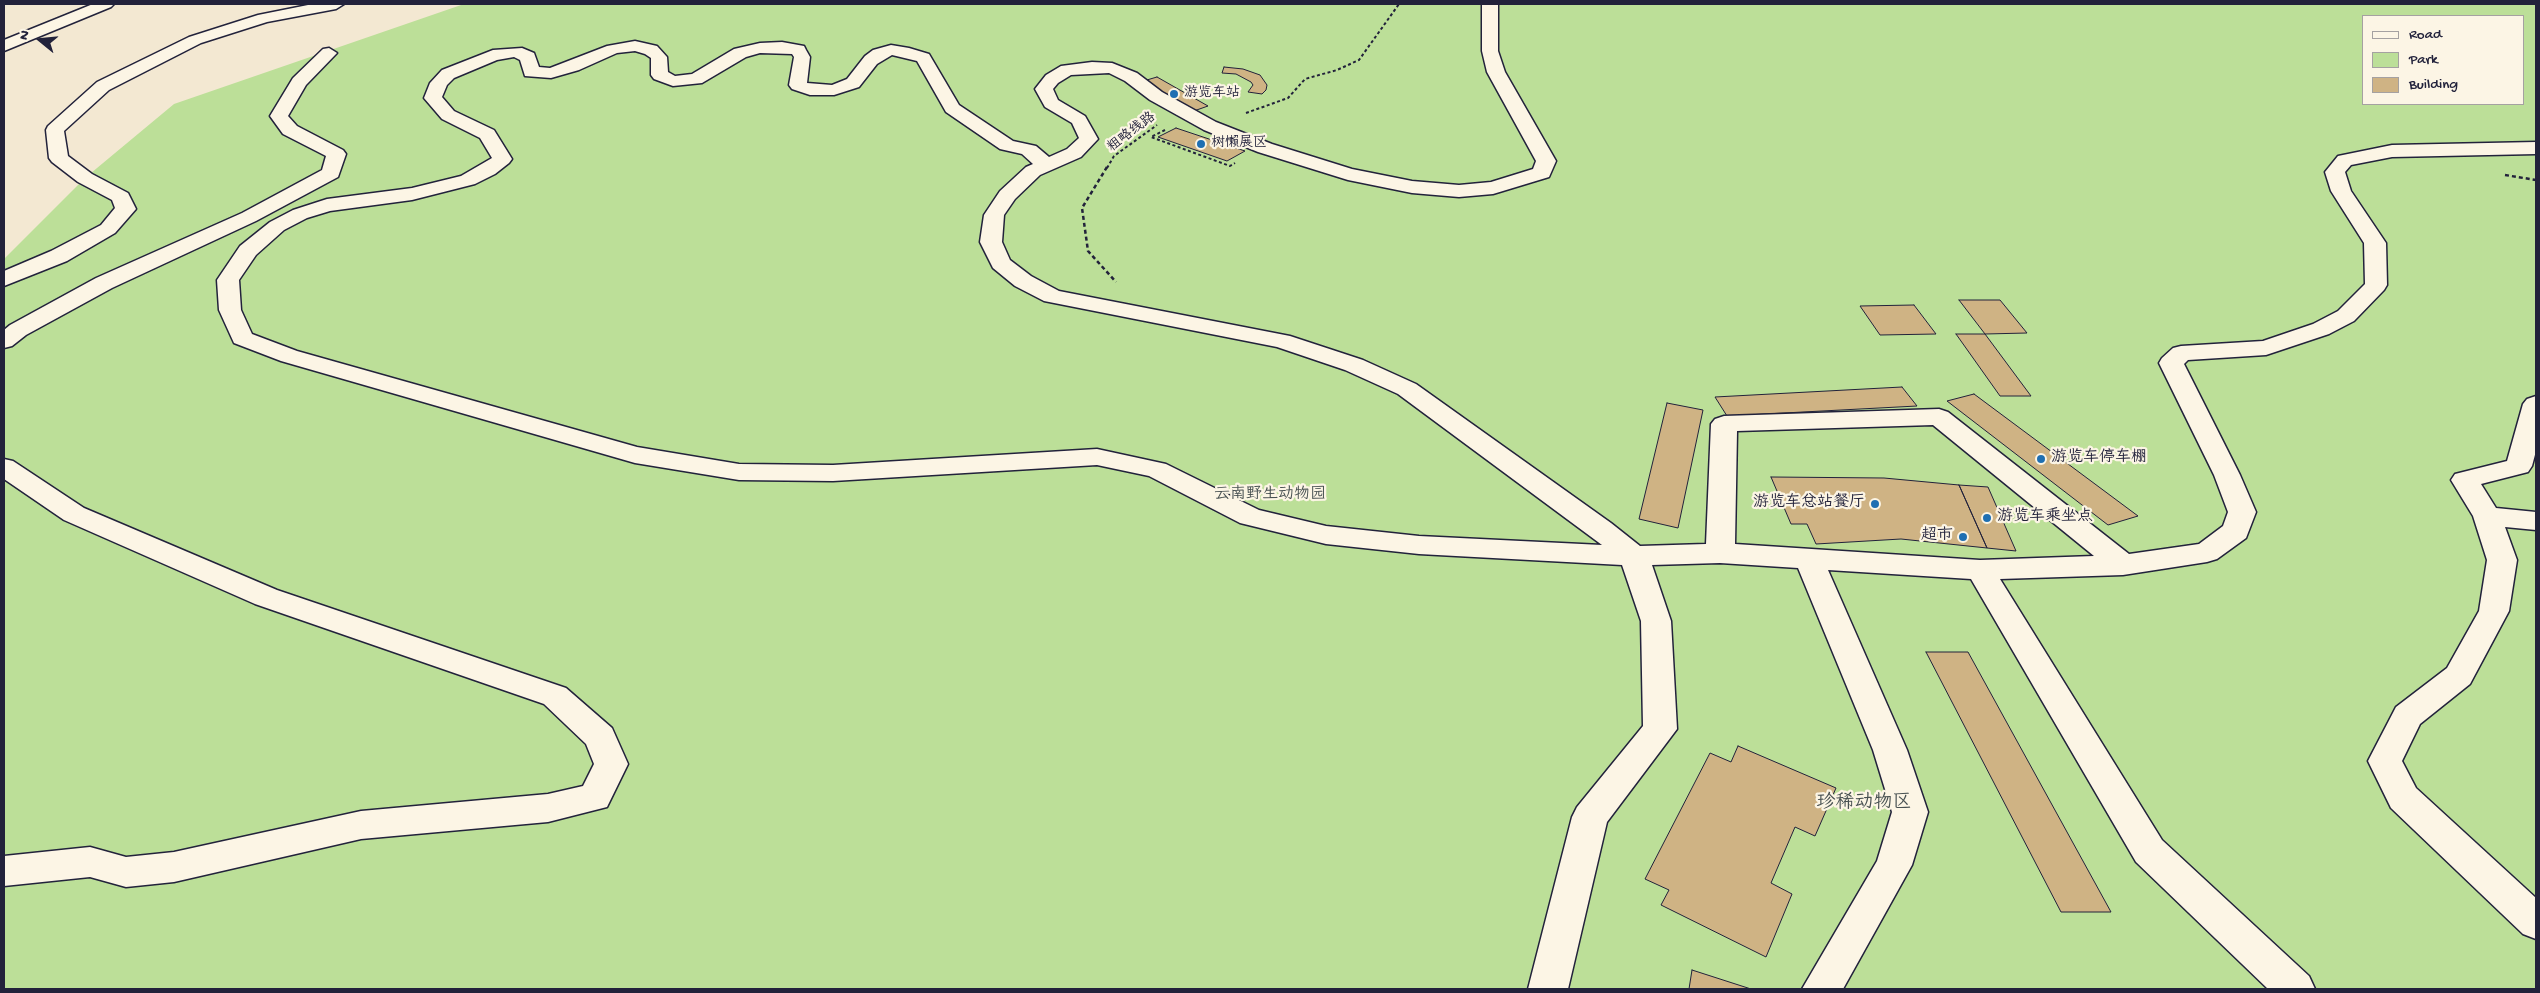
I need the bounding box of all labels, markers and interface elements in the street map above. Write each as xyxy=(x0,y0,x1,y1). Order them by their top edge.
north arrow xyxy=(15,15,65,65)
legend xyxy=(2362,15,2525,105)
text: Road xyxy=(2409,26,2442,44)
text: N xyxy=(16,29,35,42)
text: Park xyxy=(2409,51,2438,69)
text: Building xyxy=(2409,76,2458,94)
place label: 游览车站 xyxy=(1184,86,1240,102)
marker: 游览车站 xyxy=(1168,88,1180,100)
street label: 粗略线路 xyxy=(1105,109,1159,157)
place label: 树懒展区 xyxy=(1211,136,1267,152)
marker: 树懒展区 xyxy=(1195,138,1207,150)
place label: 游览车停车棚 xyxy=(2051,449,2147,469)
marker: 游览车停车棚 xyxy=(2035,453,2047,465)
park label: 云南野生动物园 xyxy=(1214,486,1326,506)
place label: 游览车总站餐厅 xyxy=(1753,494,1865,514)
marker: 游览车总站餐厅 xyxy=(1869,498,1881,510)
place label: 游览车乘坐点 xyxy=(1997,508,2093,528)
marker: 游览车乘坐点 xyxy=(1981,512,1993,524)
place label: 超市 xyxy=(1921,527,1953,547)
marker: 超市 xyxy=(1957,531,1969,543)
park label: 珍稀动物区 xyxy=(1817,793,1911,815)

